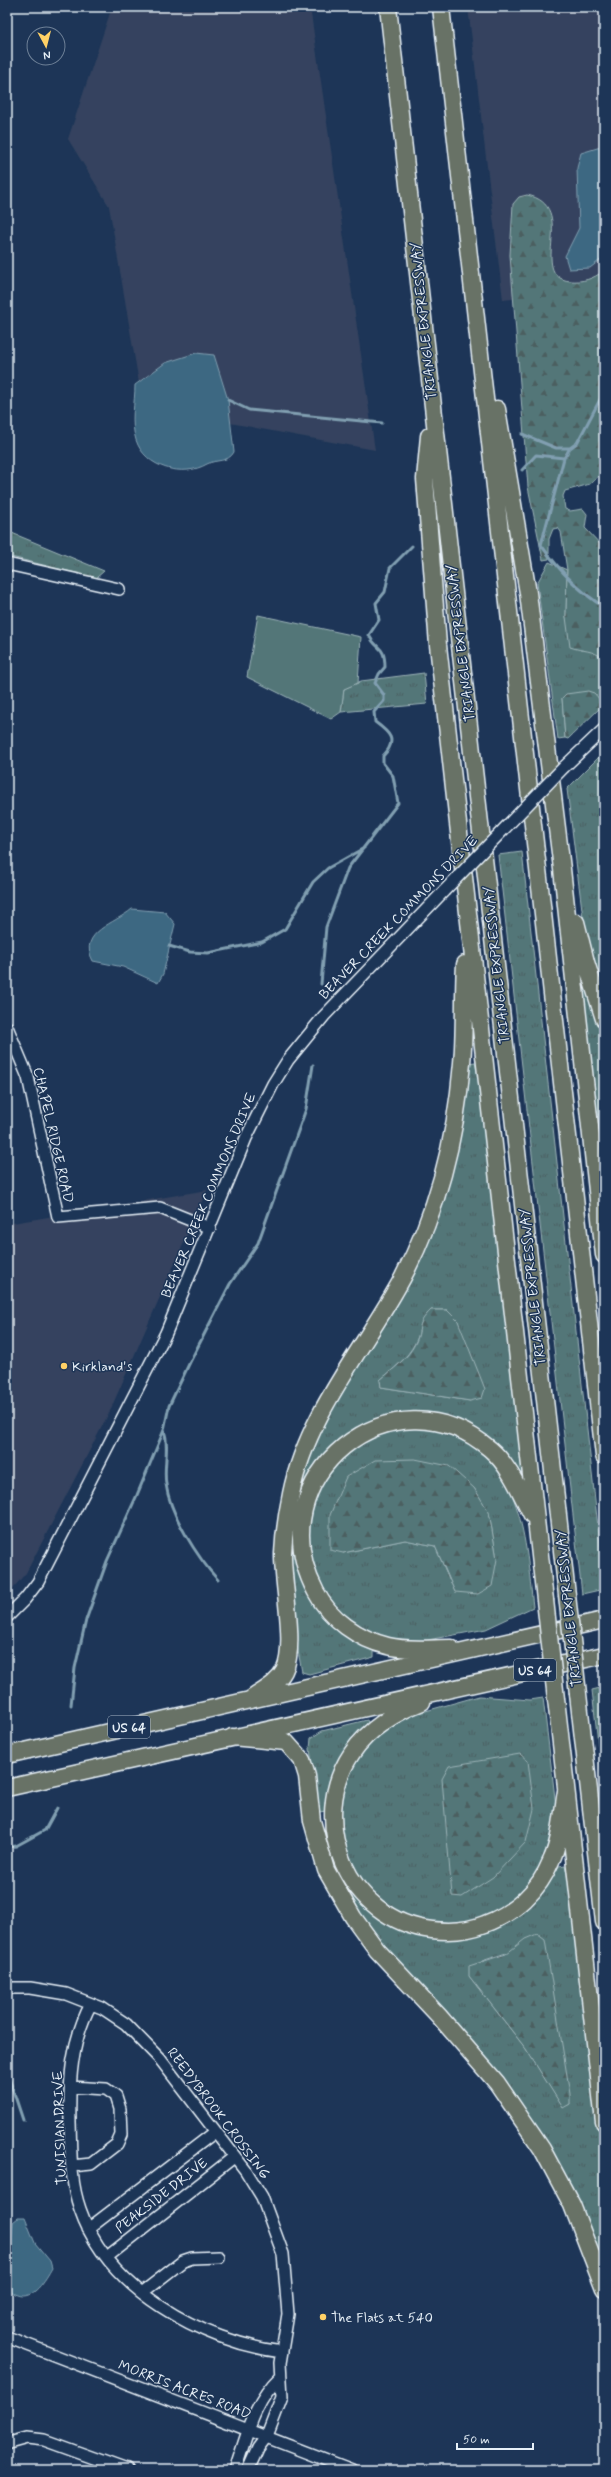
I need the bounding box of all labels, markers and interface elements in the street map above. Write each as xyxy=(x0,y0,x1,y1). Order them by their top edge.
north arrow xyxy=(26,26,66,66)
text: N xyxy=(43,48,52,62)
street label: TRIANGLE EXPRESSWAY xyxy=(407,241,441,401)
street label: TRIANGLE EXPRESSWAY xyxy=(442,563,480,723)
street label: BEAVER CREEK COMMONS DRIVE xyxy=(315,832,482,1004)
street label: TRIANGLE EXPRESSWAY xyxy=(480,885,514,1045)
street label: CHAPEL RIDGE ROAD xyxy=(29,1066,77,1205)
street label: BEAVER CREEK COMMONS DRIVE xyxy=(157,1090,260,1301)
street label: TRIANGLE EXPRESSWAY xyxy=(516,1207,550,1367)
place label: Kirkland's xyxy=(72,1358,132,1376)
marker: Kirkland's xyxy=(59,1361,69,1371)
street label: TRIANGLE EXPRESSWAY xyxy=(552,1528,586,1688)
road number: US 64 xyxy=(514,1659,556,1681)
road number: US 64 xyxy=(108,1716,150,1738)
street label: REEDYBROOK CROSSING xyxy=(163,2044,274,2183)
street label: TUNISIAN DRIVE xyxy=(49,2070,71,2185)
street label: PEAKSIDE DRIVE xyxy=(112,2154,211,2238)
place label: The Flats at 540 xyxy=(331,2309,433,2327)
marker: The Flats at 540 xyxy=(318,2312,328,2322)
street label: MORRIS ACRES ROAD xyxy=(116,2356,254,2424)
scale bar xyxy=(457,2425,533,2451)
text: 50 m xyxy=(463,2432,490,2448)

